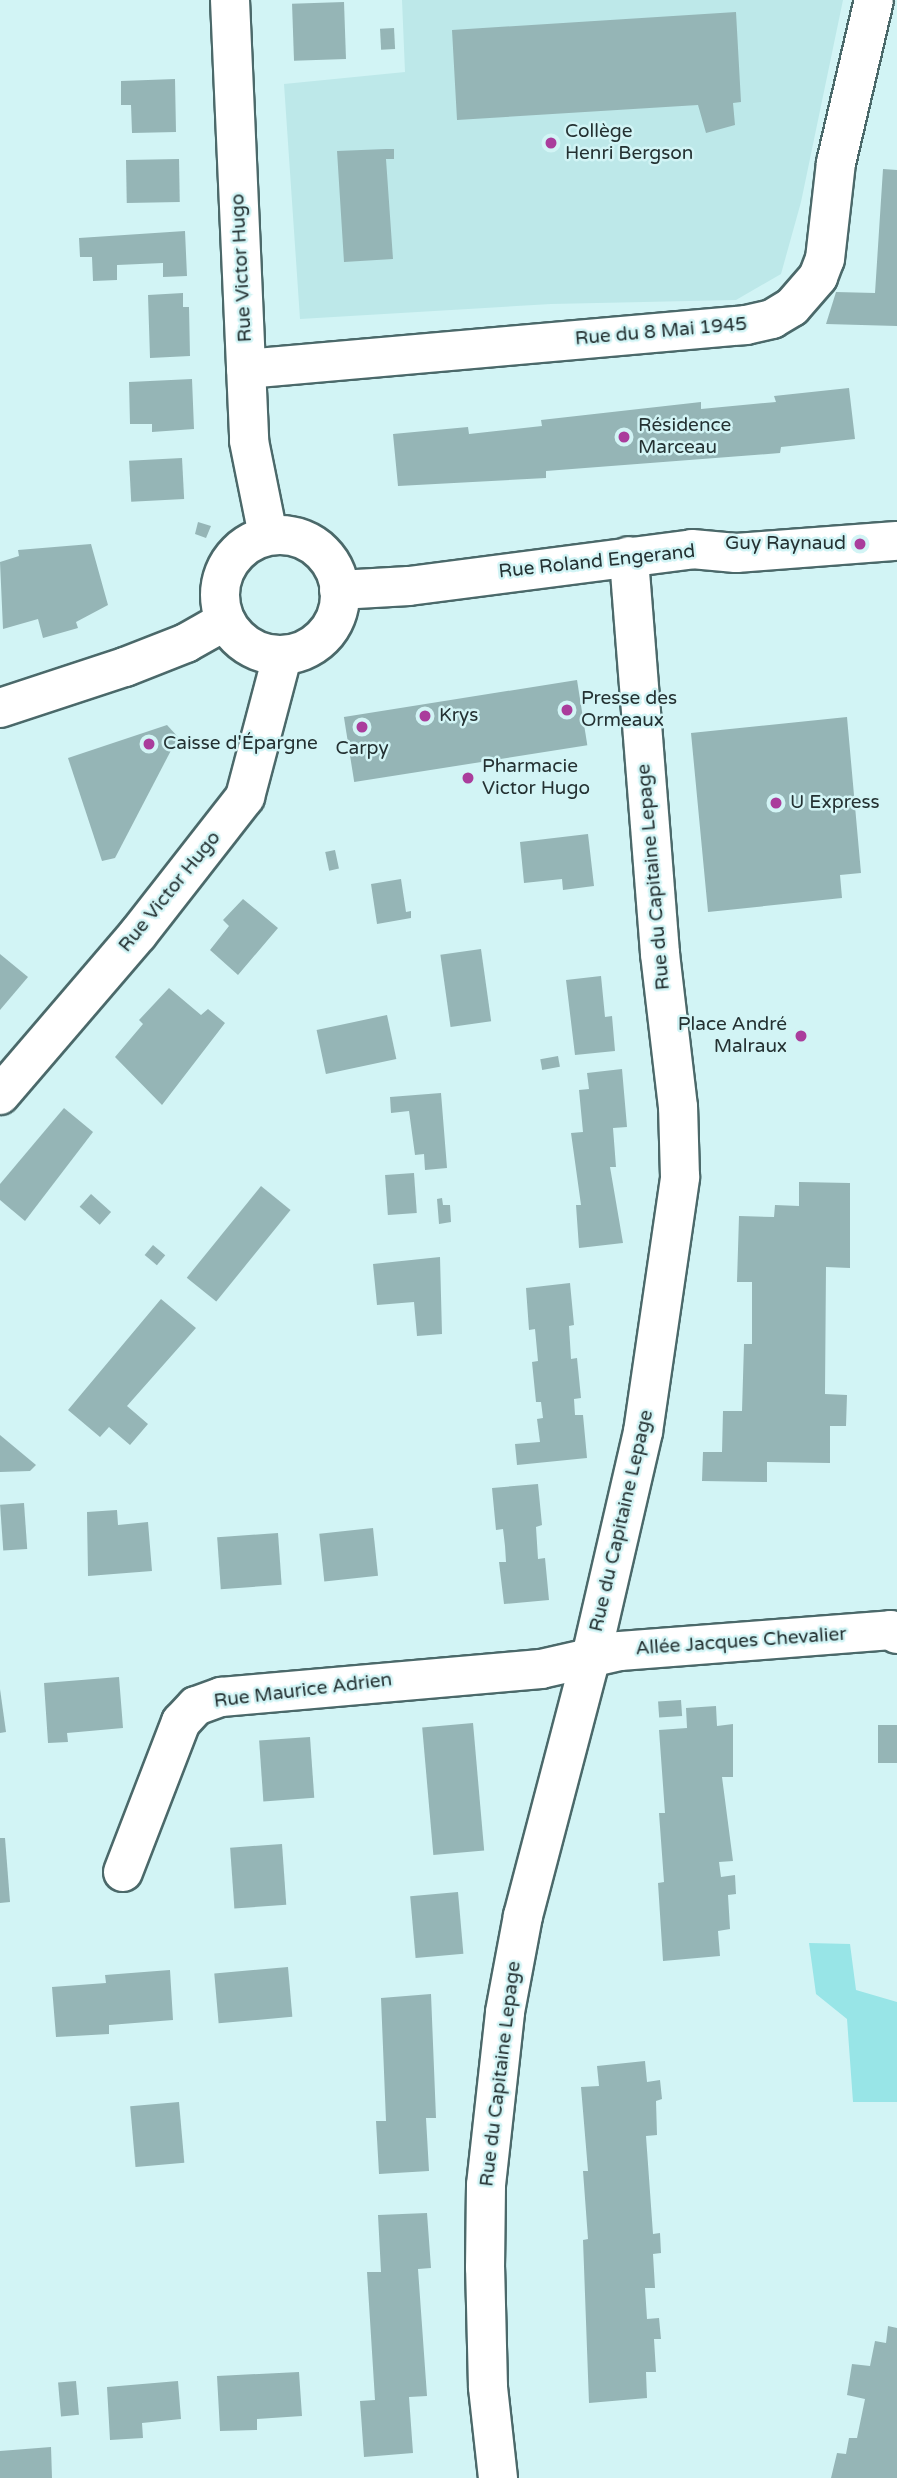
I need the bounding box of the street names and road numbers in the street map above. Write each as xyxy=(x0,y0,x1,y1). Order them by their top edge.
street label: Rue Victor Hugo xyxy=(227,193,257,343)
street label: Rue du 8 Mai 1945 xyxy=(574,313,748,351)
street label: Rue Roland Engerand xyxy=(498,540,696,584)
street label: Rue du Capitaine Lepage xyxy=(633,763,675,991)
street label: Rue Victor Hugo xyxy=(114,827,226,957)
street label: Rue du Capitaine Lepage xyxy=(585,1408,659,1634)
street label: Allée Jacques Chevalier xyxy=(635,1623,847,1661)
street label: Rue Maurice Adrien xyxy=(213,1669,393,1713)
street label: Rue du Capitaine Lepage xyxy=(476,1960,526,2188)

